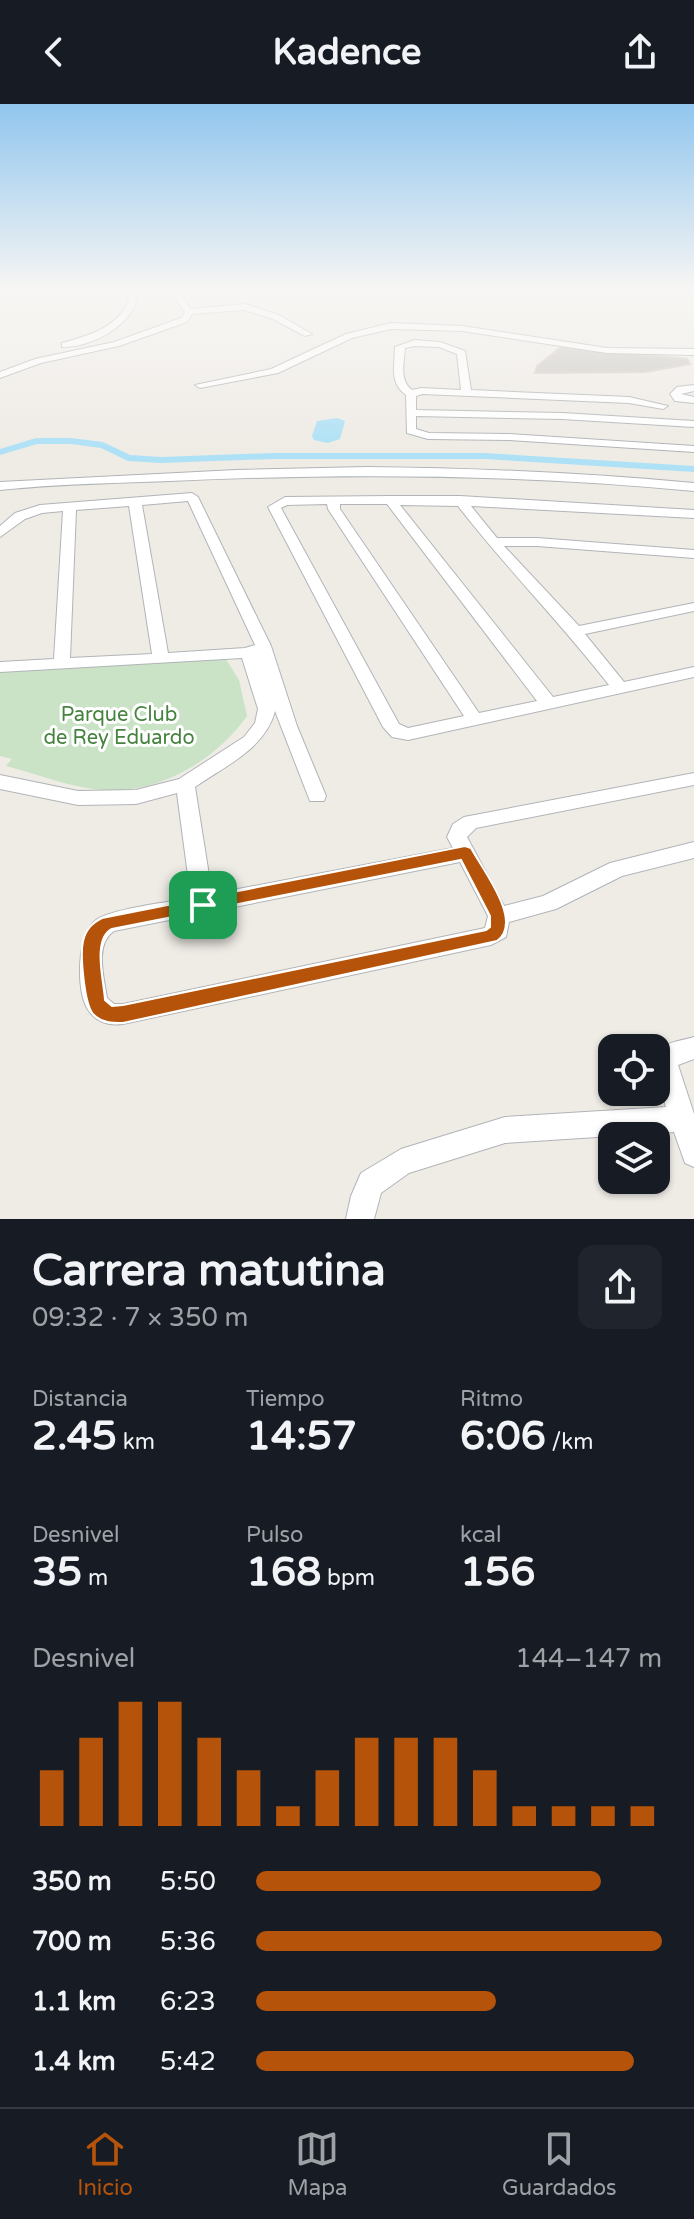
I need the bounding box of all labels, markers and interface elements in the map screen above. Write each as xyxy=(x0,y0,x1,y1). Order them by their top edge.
icon: back xyxy=(32,30,76,74)
icon: share xyxy=(618,30,662,74)
text: Kadence xyxy=(273,31,421,74)
park label: Parque Club de Rey Eduardo xyxy=(43,703,195,750)
pin xyxy=(169,871,237,939)
icon: arrive xyxy=(181,883,225,927)
map controls xyxy=(598,1034,670,1194)
button: locate xyxy=(598,1034,670,1106)
button: layers xyxy=(598,1122,670,1194)
text: Carrera matutina xyxy=(32,1245,386,1298)
button: share xyxy=(578,1245,662,1329)
text: 09:32 · 7 × 350 m xyxy=(32,1302,248,1333)
text: Distancia xyxy=(32,1386,128,1412)
text: Tiempo xyxy=(246,1386,325,1412)
text: Ritmo xyxy=(460,1386,523,1412)
text: 2.45 xyxy=(32,1412,117,1460)
text: 14:57 xyxy=(246,1412,357,1460)
text: 6:06 xyxy=(460,1412,546,1460)
text: km xyxy=(117,1429,155,1455)
text: /km xyxy=(546,1429,593,1455)
text: Desnivel xyxy=(32,1522,119,1548)
text: Pulso xyxy=(246,1522,303,1548)
text: kcal xyxy=(460,1522,501,1548)
text: 35 xyxy=(32,1548,82,1596)
text: 168 xyxy=(246,1548,321,1596)
text: 156 xyxy=(460,1548,535,1596)
text: m xyxy=(82,1565,108,1591)
text: bpm xyxy=(321,1565,375,1591)
text: Desnivel xyxy=(32,1643,135,1674)
text: 144–147 m xyxy=(515,1643,662,1674)
text: 350 m xyxy=(32,1866,112,1897)
text: 5:50 xyxy=(160,1866,216,1897)
text: 700 m xyxy=(32,1926,112,1957)
text: 5:36 xyxy=(160,1926,216,1957)
text: 1.1 km xyxy=(32,1986,116,2017)
text: 6:23 xyxy=(160,1986,216,2017)
text: 1.4 km xyxy=(32,2046,116,2077)
text: 5:42 xyxy=(160,2046,216,2077)
tab: Inicio xyxy=(77,2127,133,2201)
tab: Mapa xyxy=(288,2127,347,2201)
tab: Guardados xyxy=(502,2127,617,2201)

